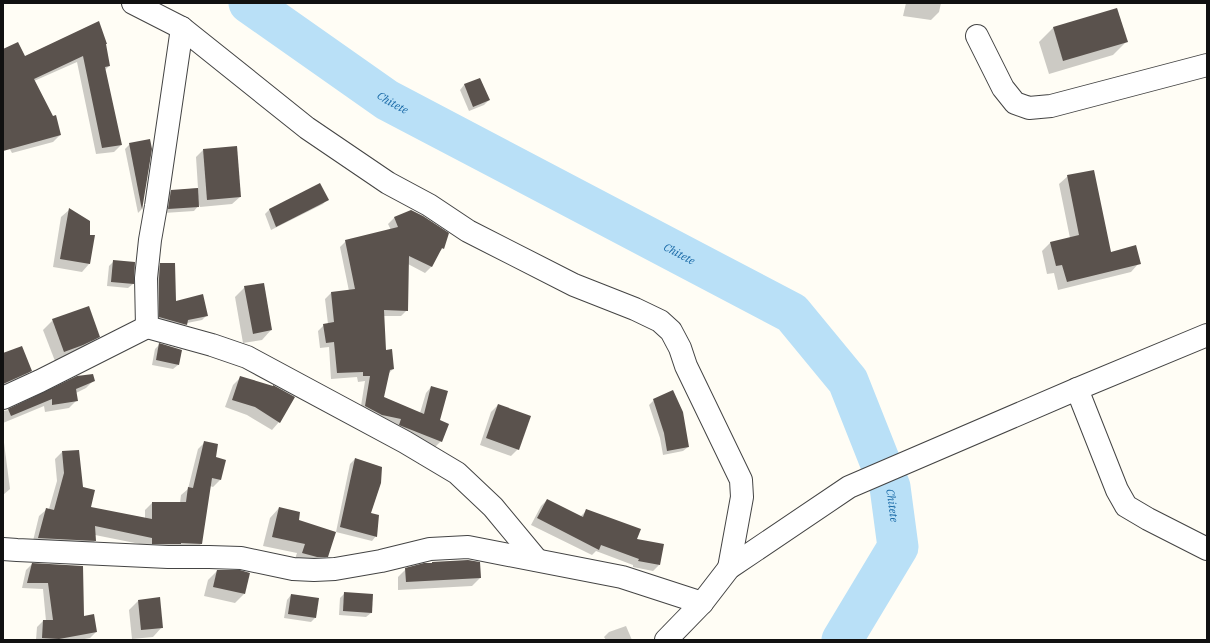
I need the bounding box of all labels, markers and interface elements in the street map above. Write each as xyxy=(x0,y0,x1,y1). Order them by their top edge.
water label: Chitete xyxy=(374,88,411,117)
water label: Chitete xyxy=(661,240,697,268)
water label: Chitete xyxy=(883,488,902,523)

